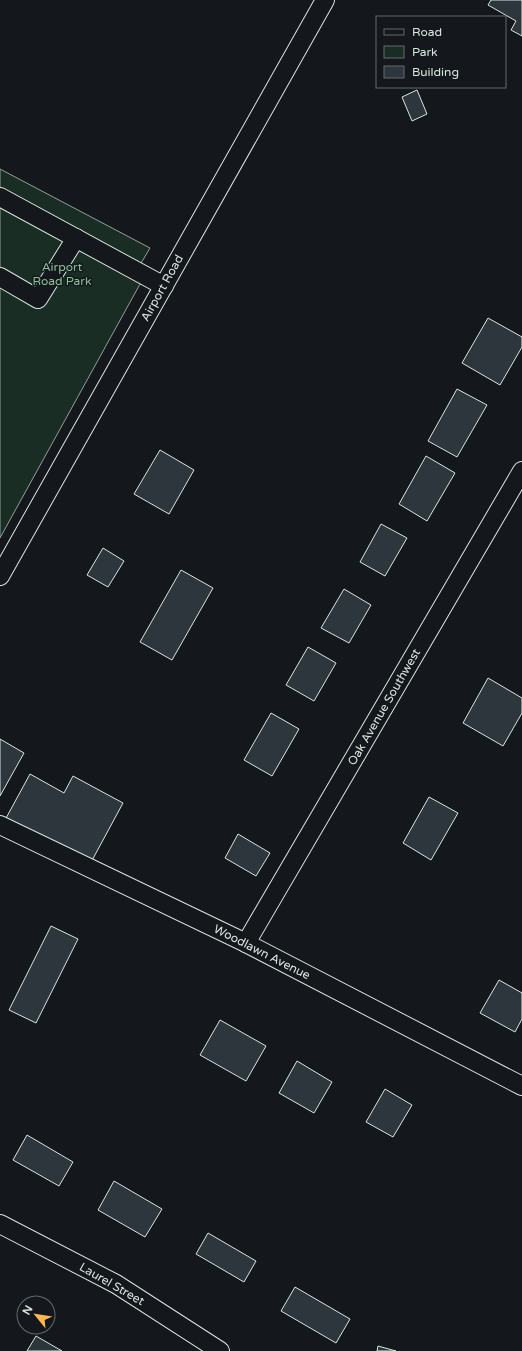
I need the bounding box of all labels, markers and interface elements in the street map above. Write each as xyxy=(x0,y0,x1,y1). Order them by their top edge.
legend xyxy=(376,16,506,88)
text: Road xyxy=(412,25,442,39)
text: Park xyxy=(412,45,438,59)
text: Building xyxy=(412,65,459,79)
street label: Airport Road xyxy=(138,252,186,324)
park label: Airport Road Park xyxy=(33,260,92,288)
street label: Oak Avenue Southwest xyxy=(345,646,423,768)
street label: Woodlawn Avenue xyxy=(211,922,313,982)
street label: Laurel Street xyxy=(77,1260,147,1308)
north arrow xyxy=(16,1295,56,1335)
text: N xyxy=(20,1303,36,1317)

